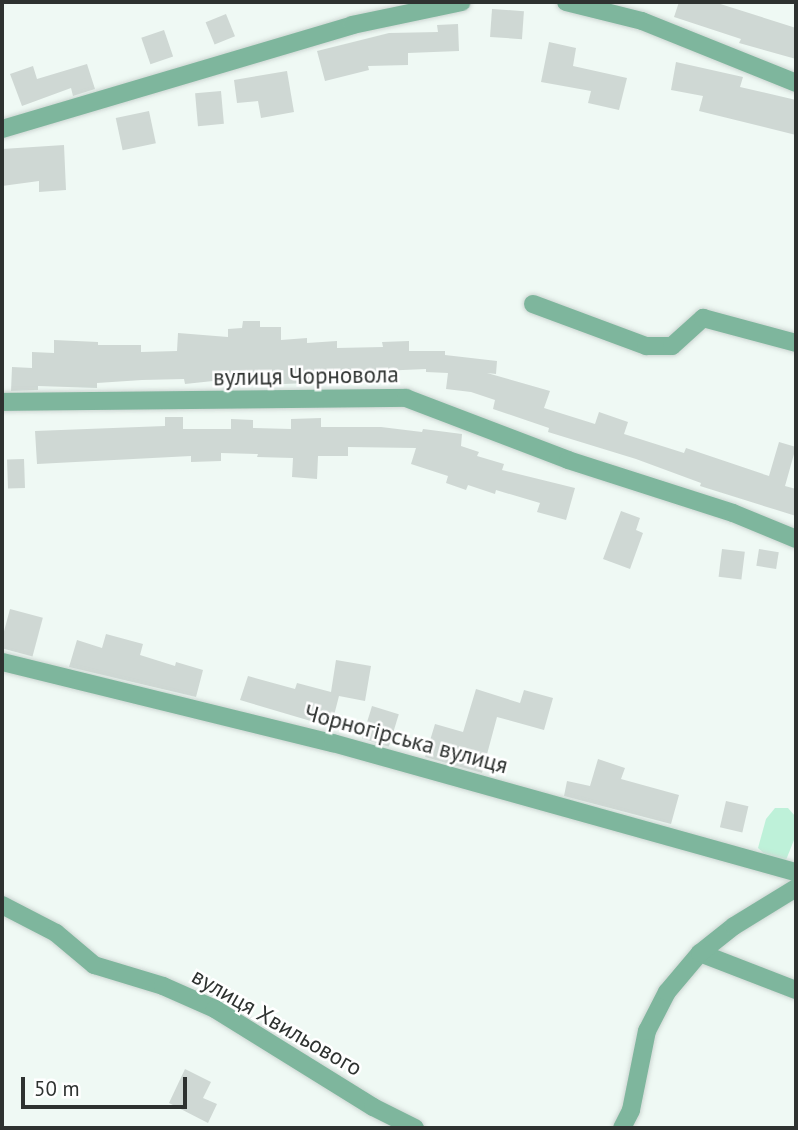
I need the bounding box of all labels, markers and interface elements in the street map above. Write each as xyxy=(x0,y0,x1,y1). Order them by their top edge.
street label: вулиця Чорновола xyxy=(213,361,399,391)
street label: Чорногірська вулиця xyxy=(301,699,511,779)
street label: вулиця Хвильового xyxy=(187,962,367,1082)
scale bar xyxy=(24,1064,191,1108)
text: 50 m xyxy=(34,1075,80,1102)

